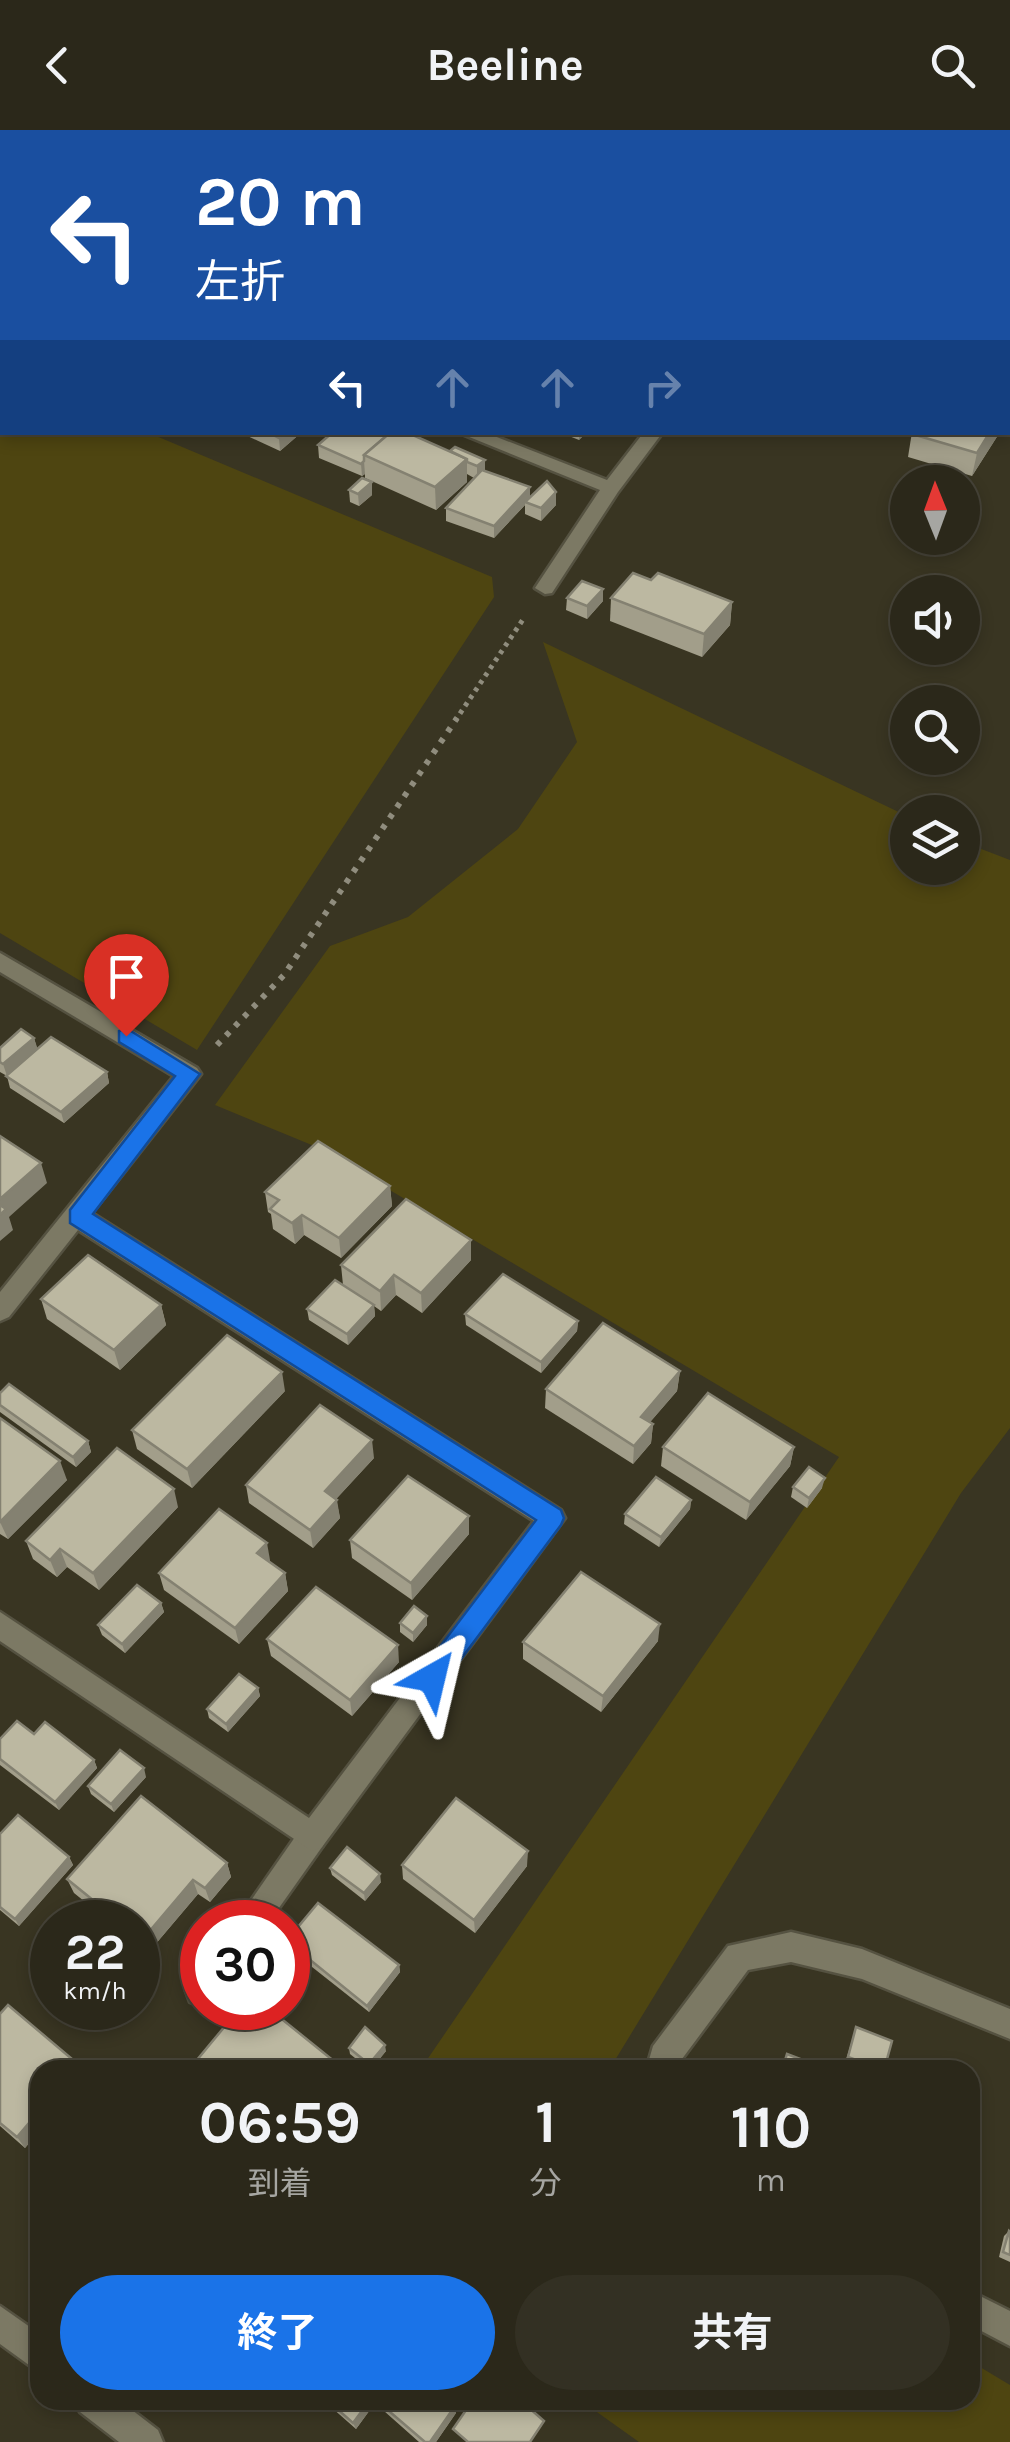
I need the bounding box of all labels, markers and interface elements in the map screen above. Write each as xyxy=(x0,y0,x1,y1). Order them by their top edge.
icon: back xyxy=(30,38,85,93)
icon: search xyxy=(925,38,980,93)
text: Beeline xyxy=(426,39,584,91)
text: 20 m xyxy=(195,161,366,243)
icon: left xyxy=(30,170,160,300)
text: 左折 xyxy=(195,256,285,308)
icon: left xyxy=(320,360,375,415)
icon: ahead xyxy=(425,360,480,415)
icon: ahead xyxy=(530,360,585,415)
icon: right xyxy=(635,360,690,415)
north arrow xyxy=(890,465,980,555)
map controls xyxy=(890,465,980,885)
button: sound xyxy=(890,575,980,665)
button: search xyxy=(890,685,980,775)
button: layers xyxy=(890,795,980,885)
pin xyxy=(84,934,169,1037)
icon: arrive xyxy=(99,949,154,1004)
position arrow xyxy=(380,1626,484,1730)
speed limit sign: 30 xyxy=(180,1900,310,2030)
text: 22 xyxy=(65,1923,125,1982)
text: km/h xyxy=(63,1976,127,2005)
text: 06:59 xyxy=(199,2087,361,2157)
text: 1 xyxy=(535,2087,556,2157)
text: 110 xyxy=(730,2092,811,2162)
text: m xyxy=(756,2162,786,2199)
text: 到着 xyxy=(248,2165,312,2202)
text: 分 xyxy=(530,2165,562,2202)
button: 終了 xyxy=(60,2275,495,2390)
button: 共有 xyxy=(515,2275,950,2390)

